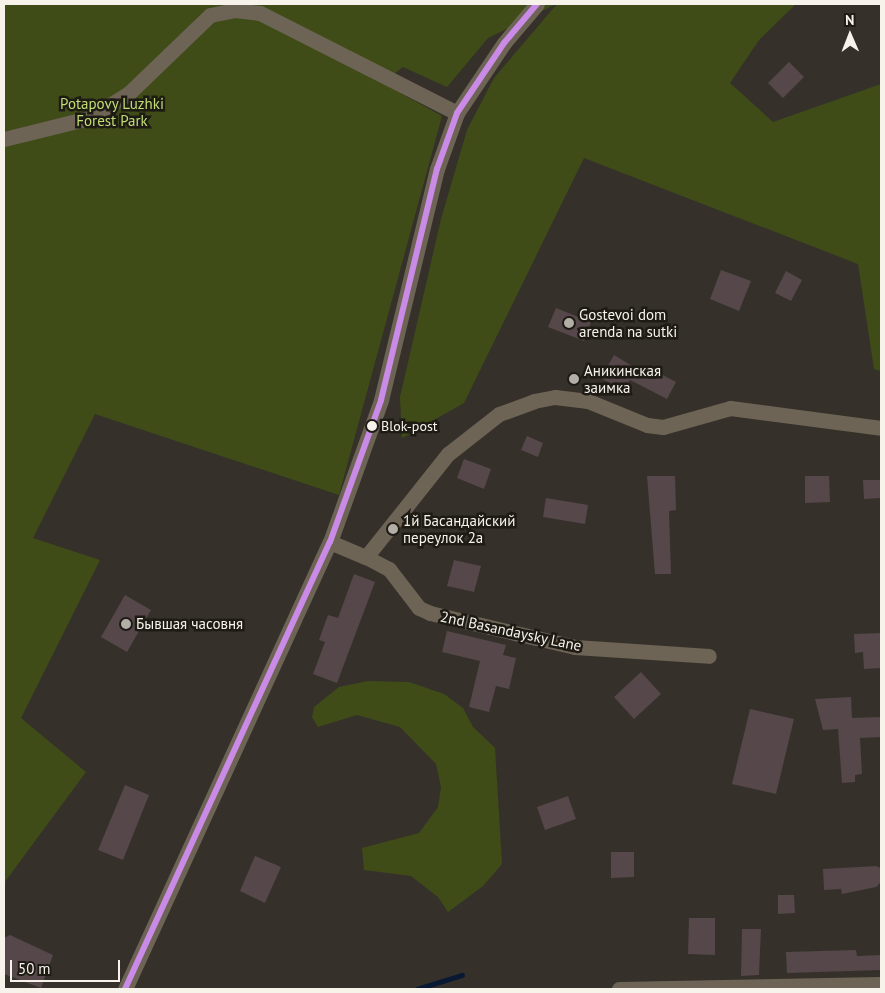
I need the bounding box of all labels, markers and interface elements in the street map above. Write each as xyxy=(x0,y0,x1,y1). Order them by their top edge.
north arrow xyxy=(825,10,875,60)
text: N xyxy=(845,11,854,29)
park label: Potapovy Luzhki Forest Park xyxy=(60,94,164,129)
place label: Gostevoi dom arenda na sutki xyxy=(579,305,677,340)
marker: Gostevoi dom arenda na sutki xyxy=(563,317,575,329)
place label: Аникинская заимка xyxy=(584,361,661,396)
marker: Аникинская заимка xyxy=(568,373,580,385)
place label: Blok-post xyxy=(381,418,438,434)
marker: Blok-post xyxy=(367,421,377,431)
place label: 1й Басандайский переулок 2а xyxy=(403,511,515,546)
marker: 1й Басандайский переулок 2а xyxy=(387,523,399,535)
street label: 2nd Basandaysky Lane xyxy=(439,607,583,655)
place label: Бывшая часовня xyxy=(136,615,243,633)
marker: Бывшая часовня xyxy=(120,618,132,630)
scale bar xyxy=(12,950,122,982)
text: 50 m xyxy=(18,959,51,978)

